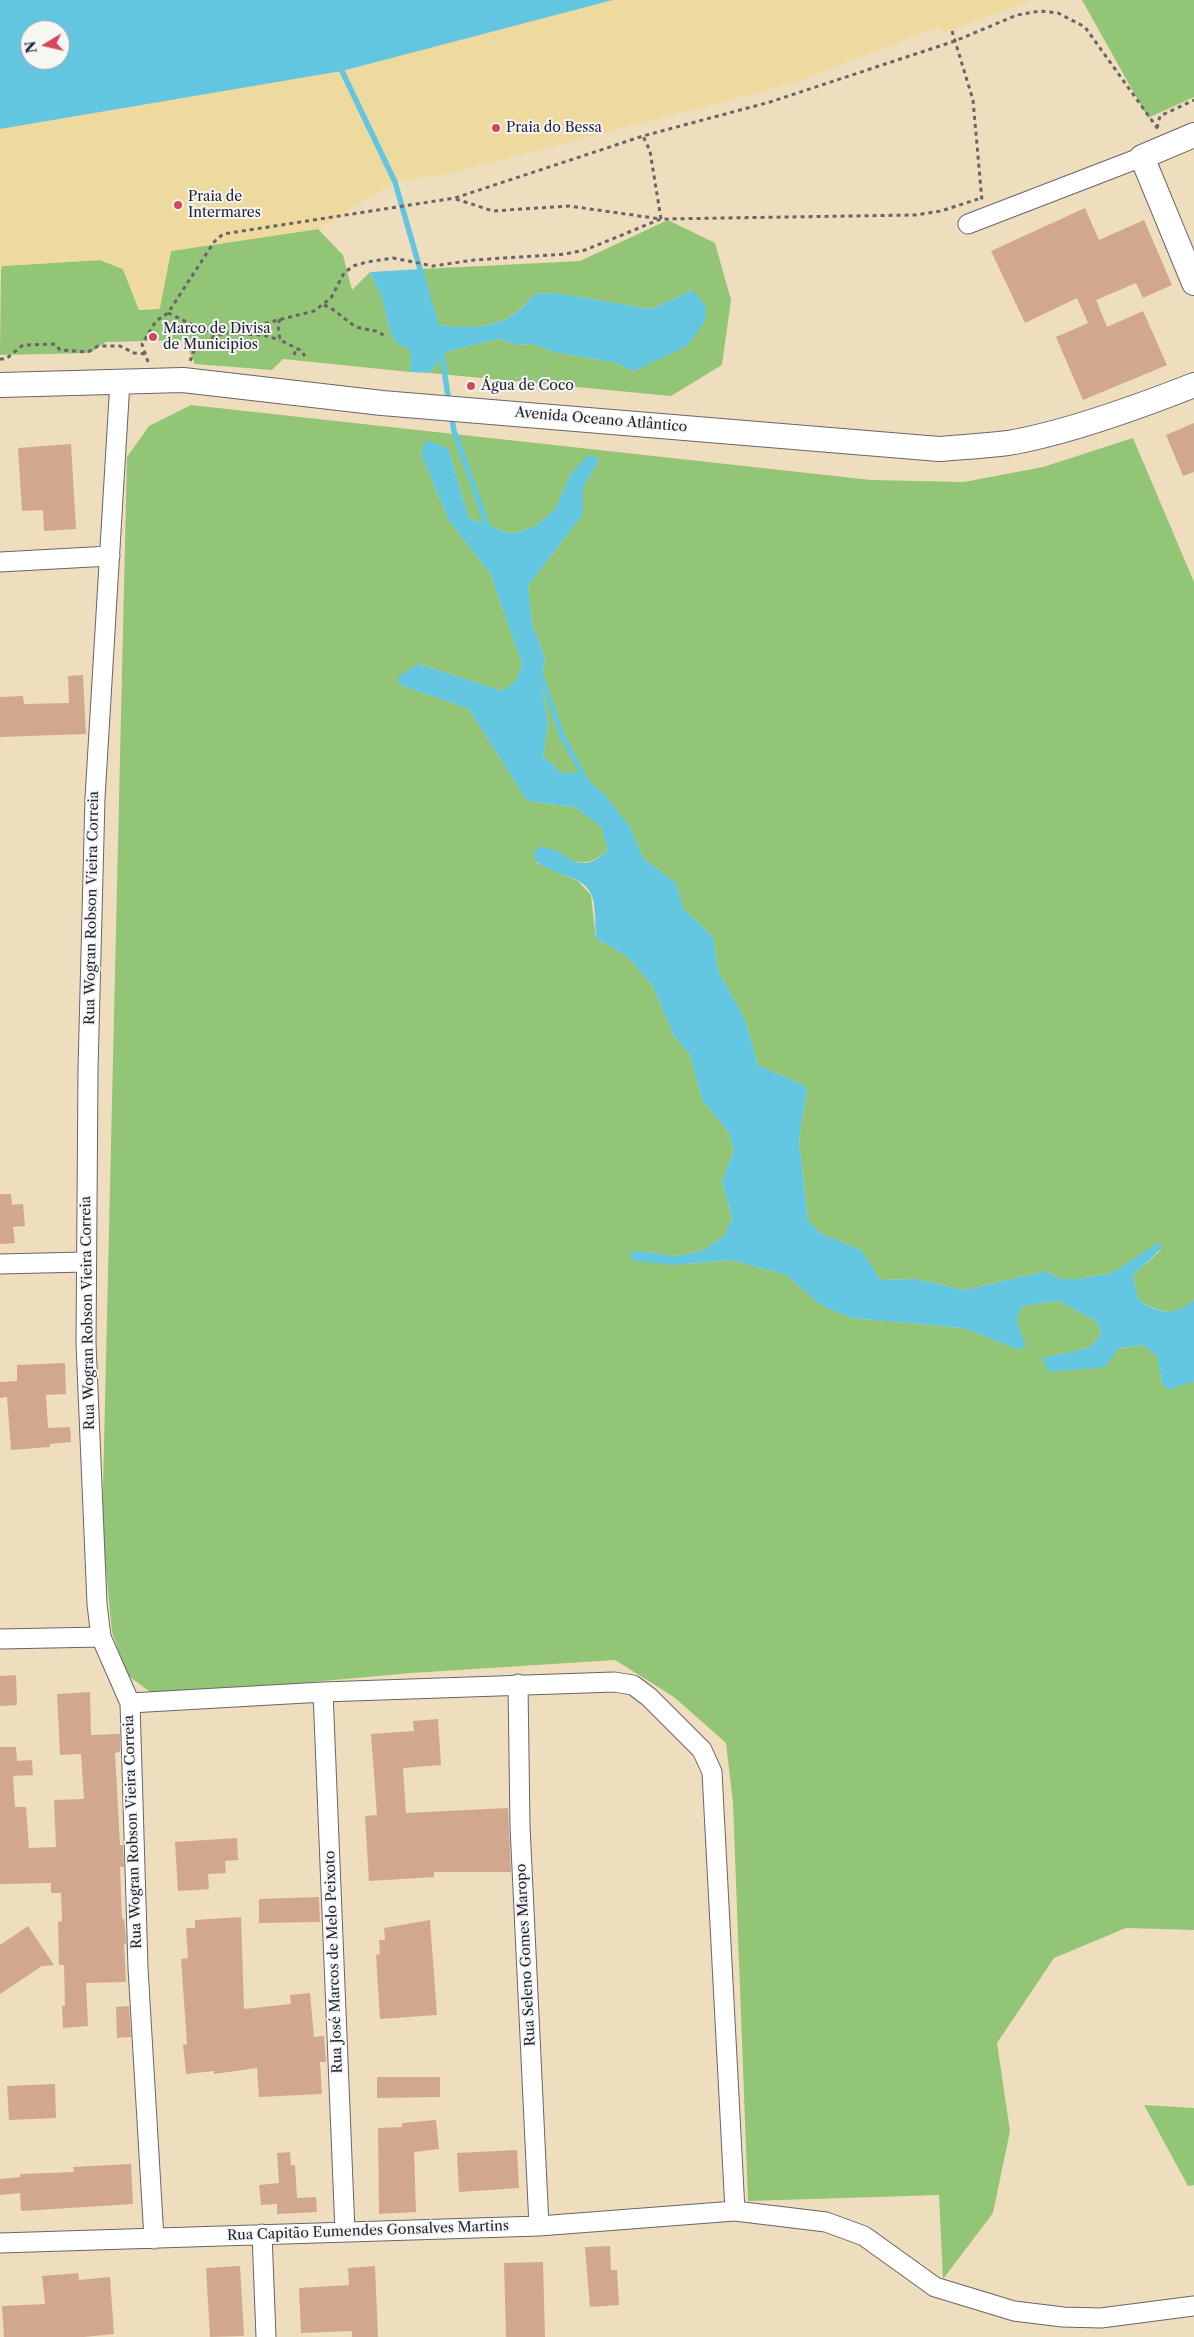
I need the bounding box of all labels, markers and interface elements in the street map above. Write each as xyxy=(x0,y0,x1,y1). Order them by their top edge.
north arrow xyxy=(20,20,70,70)
text: N xyxy=(21,40,41,55)
place label: Praia do Bessa xyxy=(506,120,602,136)
marker: Praia do Bessa xyxy=(490,122,502,134)
place label: Praia de Intermares xyxy=(188,189,261,222)
marker: Praia de Intermares xyxy=(172,199,184,211)
place label: Marco de Divisa de Municipios xyxy=(163,321,271,354)
marker: Marco de Divisa de Municipios xyxy=(147,331,159,343)
place label: Água de Coco xyxy=(481,378,574,394)
marker: Água de Coco xyxy=(465,380,477,392)
street label: Avenida Oceano Atlântico xyxy=(514,404,688,436)
street label: Rua Wogran Robson Vieira Correia xyxy=(82,791,102,1025)
street label: Rua Wogran Robson Vieira Correia xyxy=(78,1196,98,1430)
street label: Rua Wogran Robson Vieira Correia xyxy=(121,1715,145,1949)
street label: Rua José Marcos de Melo Peixoto xyxy=(322,1850,346,2074)
street label: Rua Seleno Gomes Maropo xyxy=(513,1863,539,2047)
street label: Rua Capitão Eumendes Gonsalves Martins xyxy=(227,2218,509,2244)

